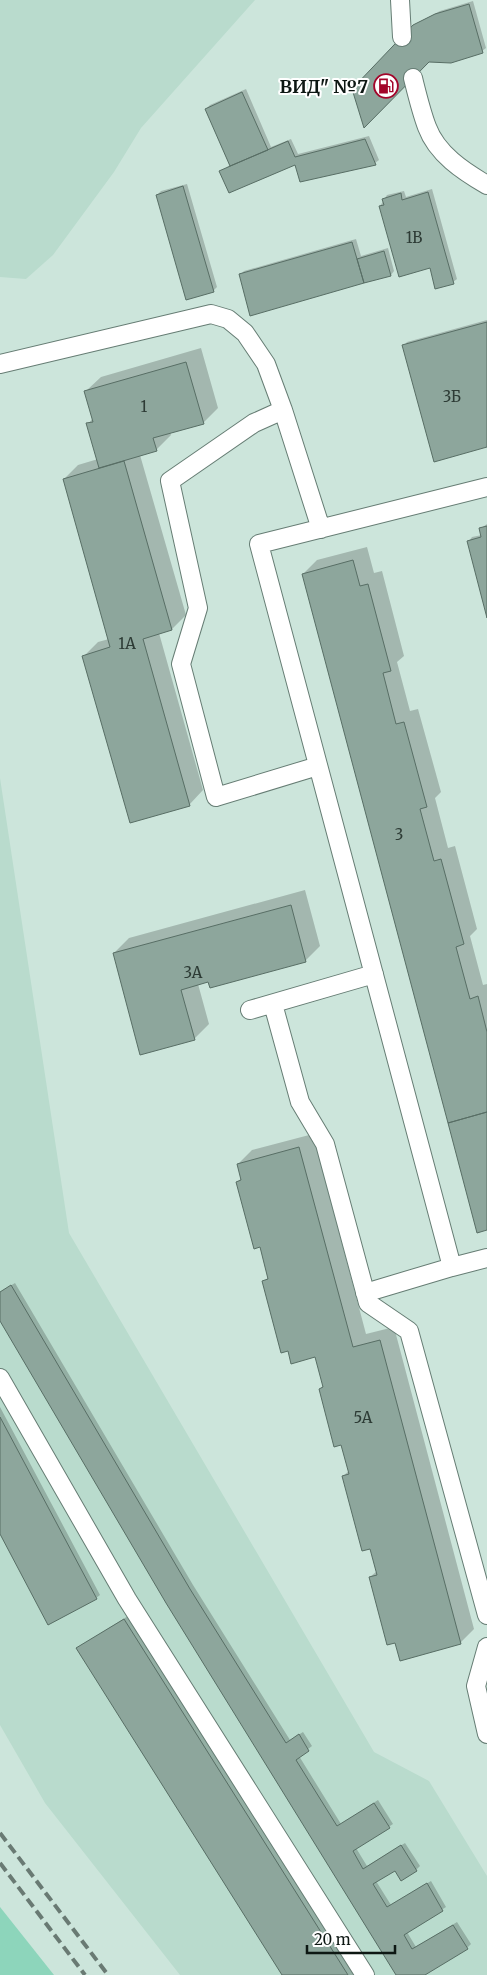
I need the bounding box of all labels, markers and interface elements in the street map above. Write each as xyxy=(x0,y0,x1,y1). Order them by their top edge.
fuel station icon: ВИД" №7 xyxy=(373,73,399,99)
place label: ВИД" №7 xyxy=(280,75,368,98)
house number: 1В xyxy=(406,228,422,247)
house number: 3Б xyxy=(443,387,461,406)
house number: 1 xyxy=(141,397,148,416)
house number: 1А xyxy=(118,634,136,653)
house number: 3 xyxy=(395,825,403,844)
house number: 3А xyxy=(184,963,203,982)
house number: 5А xyxy=(354,1408,373,1427)
scale bar xyxy=(307,1922,394,1954)
text: 20 m xyxy=(314,1930,351,1949)

